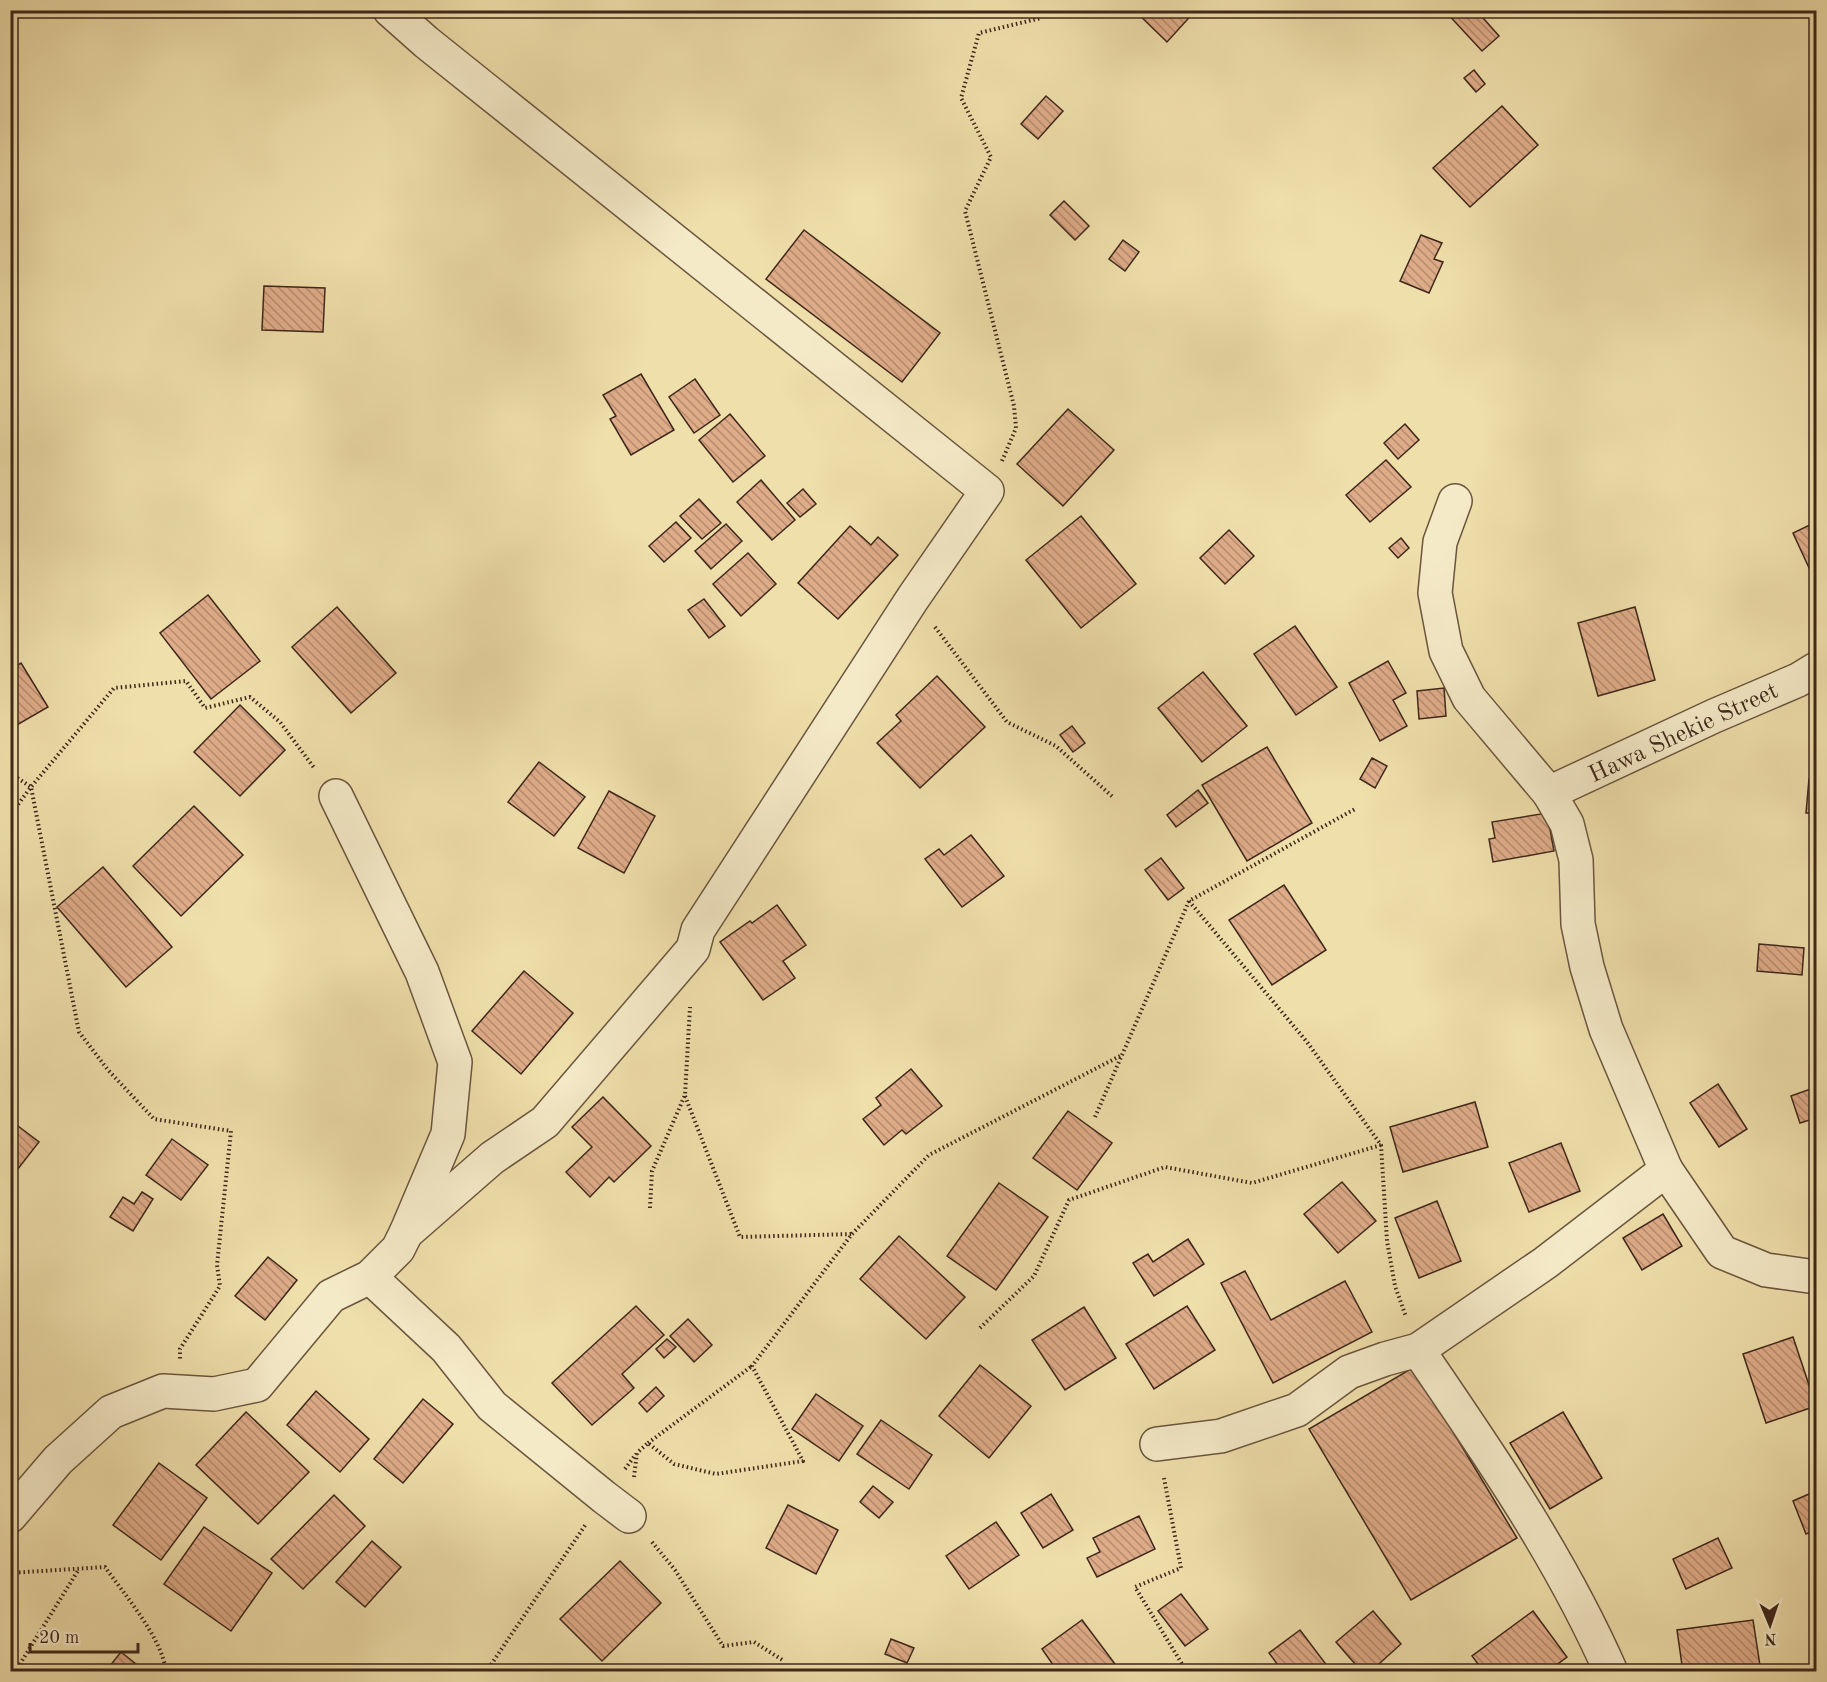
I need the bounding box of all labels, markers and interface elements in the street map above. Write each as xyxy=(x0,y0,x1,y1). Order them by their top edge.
street label: Hawa Shekie Street xyxy=(1585,679,1782,788)
north arrow xyxy=(1740,1595,1800,1655)
scale bar xyxy=(30,1616,138,1654)
text: 20 m xyxy=(39,1629,79,1647)
text: N xyxy=(1763,1630,1777,1646)

